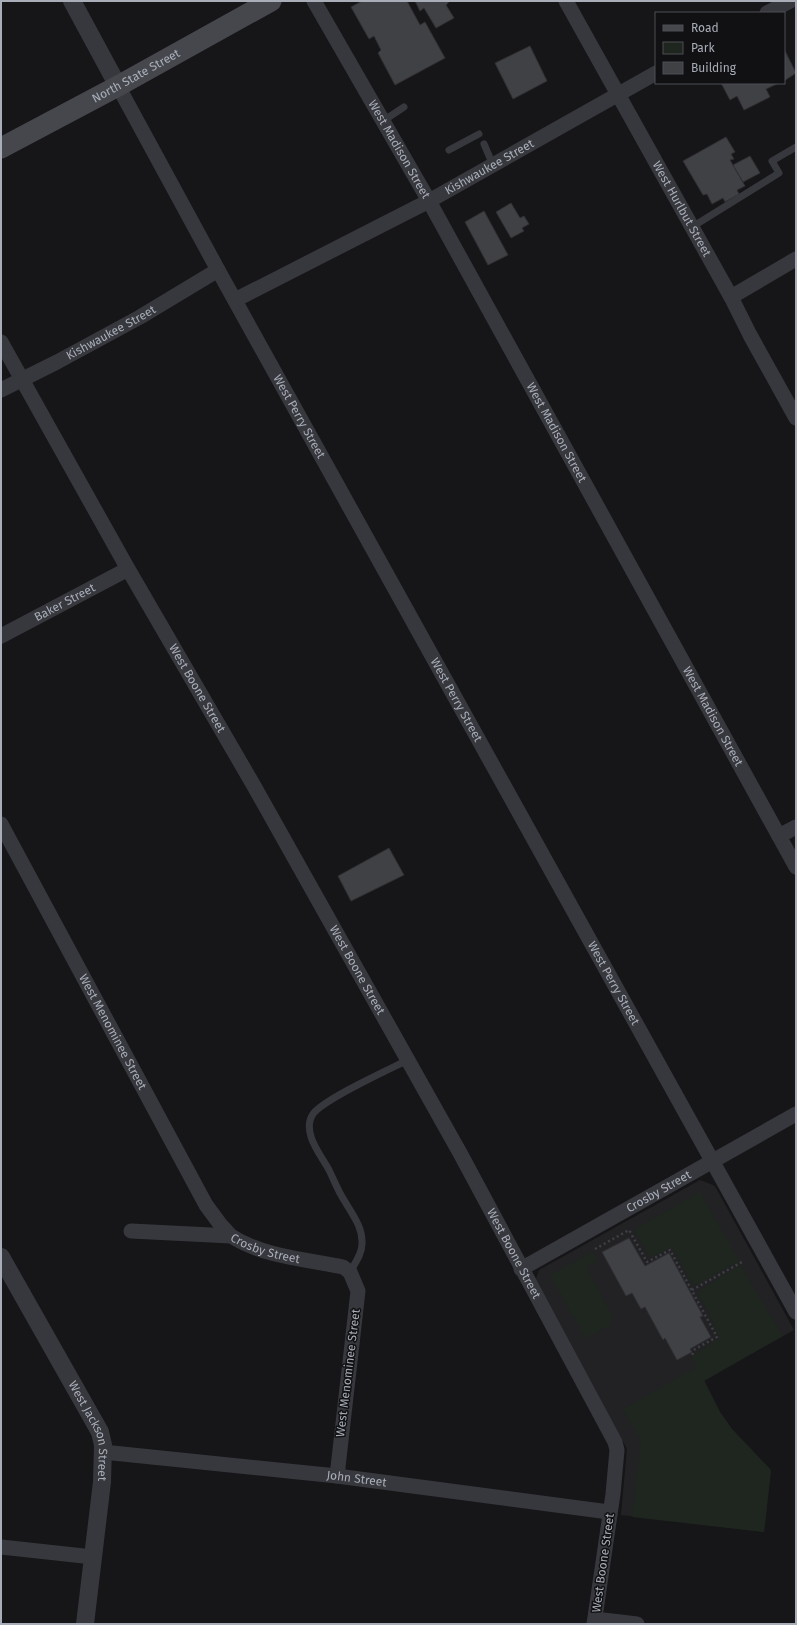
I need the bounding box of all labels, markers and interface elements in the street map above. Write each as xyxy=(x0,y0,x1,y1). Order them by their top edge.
legend xyxy=(655,12,785,84)
text: Road xyxy=(691,21,719,35)
text: Park xyxy=(691,41,715,55)
street label: North State Street xyxy=(89,46,183,106)
text: Building xyxy=(691,61,737,75)
street label: West Madison Street xyxy=(365,97,433,202)
street label: Kishwaukee Street xyxy=(442,136,537,198)
street label: West Hurlbut Street xyxy=(650,159,714,260)
street label: Kishwaukee Street xyxy=(64,302,159,363)
street label: West Perry Street xyxy=(270,372,328,461)
street label: West Madison Street xyxy=(524,380,590,485)
street label: Baker Street xyxy=(32,580,98,624)
street label: West Boone Street xyxy=(166,641,229,736)
street label: West Perry Street xyxy=(428,656,486,745)
street label: West Madison Street xyxy=(680,664,746,769)
street label: West Boone Street xyxy=(327,923,388,1018)
street label: West Perry Street xyxy=(585,939,643,1028)
street label: West Menominee Street xyxy=(76,972,150,1093)
street label: Crosby Street xyxy=(624,1167,694,1215)
street label: West Boone Street xyxy=(484,1206,544,1302)
street label: Crosby Street xyxy=(228,1230,302,1266)
street label: West Menominee Street xyxy=(333,1308,363,1438)
street label: West Jackson Street xyxy=(66,1378,110,1482)
street label: John Street xyxy=(326,1468,388,1490)
street label: West Boone Street xyxy=(589,1512,617,1614)

